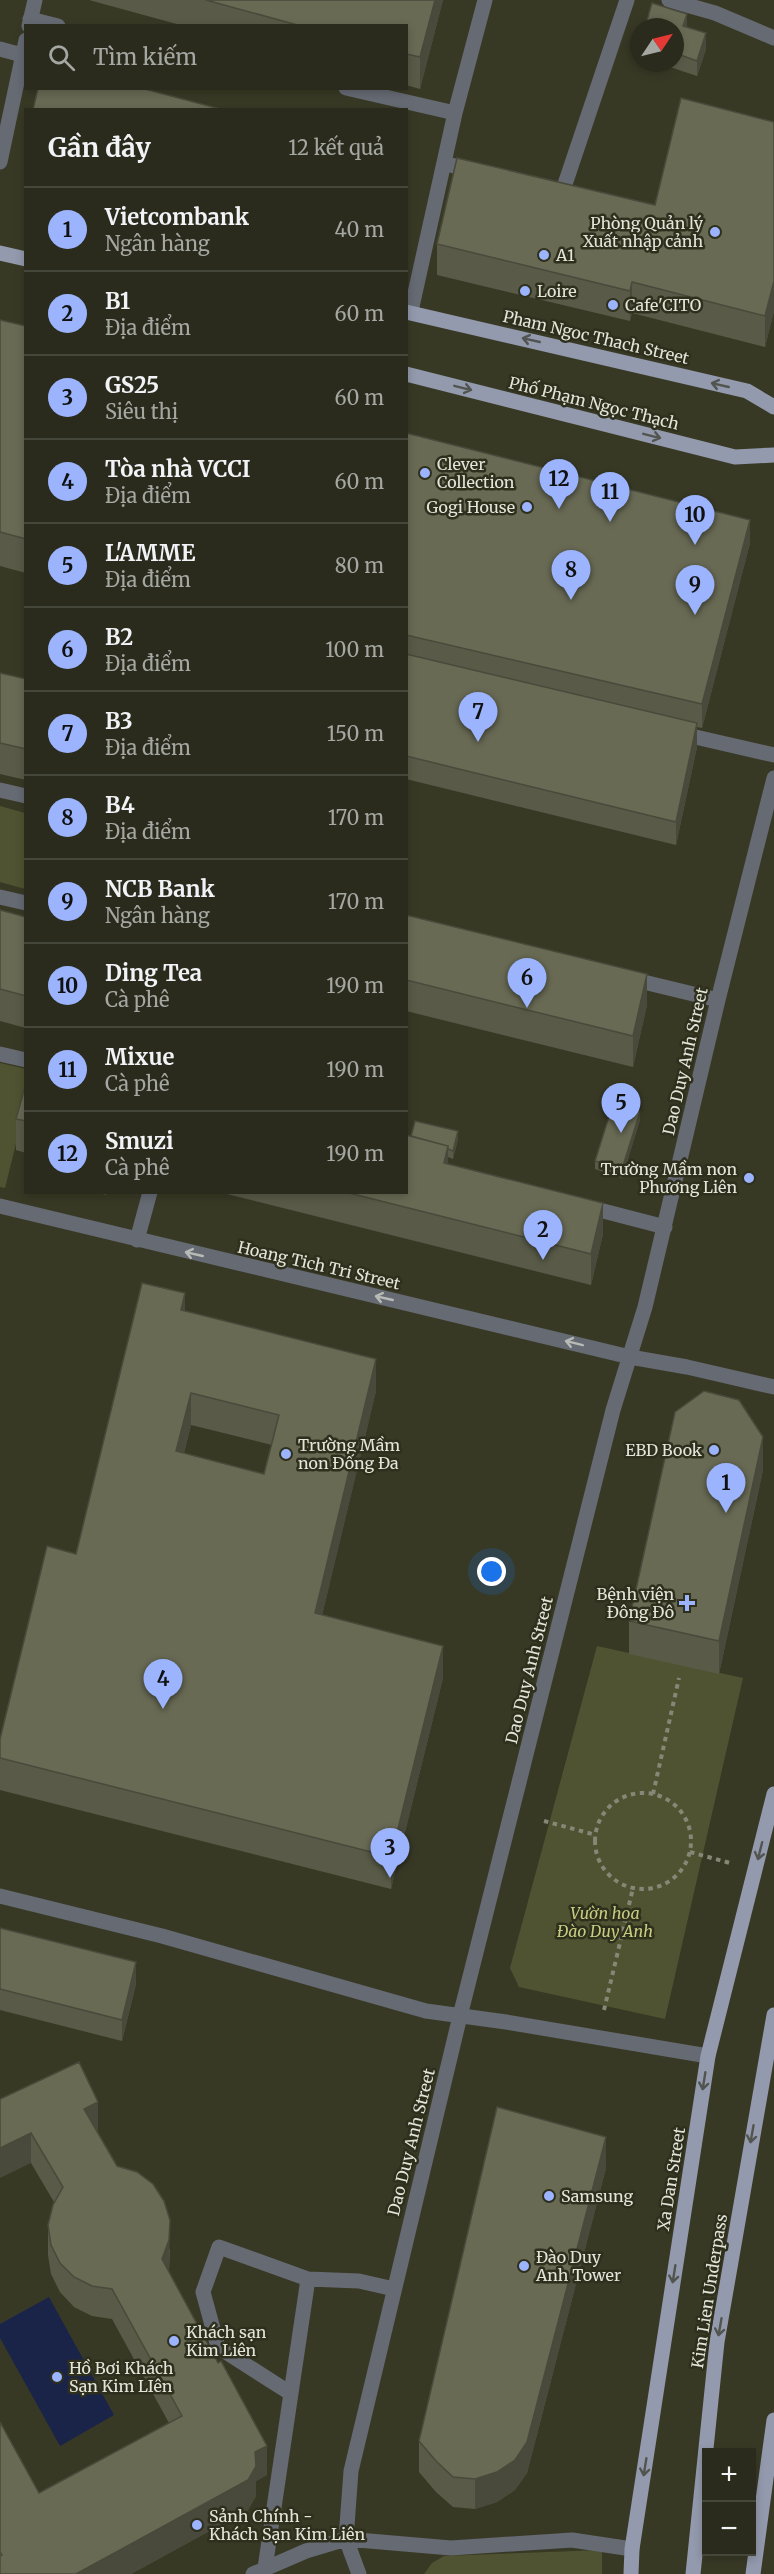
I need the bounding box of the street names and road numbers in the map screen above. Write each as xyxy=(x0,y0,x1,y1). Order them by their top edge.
street label: Pham Ngoc Thach Street xyxy=(501,306,692,368)
street label: Phố Phạm Ngọc Thạch xyxy=(507,372,681,434)
street label: Dao Duy Anh Street xyxy=(658,984,712,1137)
street label: Hoang Tich Tri Street xyxy=(236,1237,403,1294)
street label: Dao Duy Anh Street xyxy=(501,1594,557,1746)
street label: Dao Duy Anh Street xyxy=(383,2066,439,2218)
street label: Xa Dan Street xyxy=(653,2125,689,2232)
street label: Kim Lien Underpass xyxy=(687,2212,731,2370)

